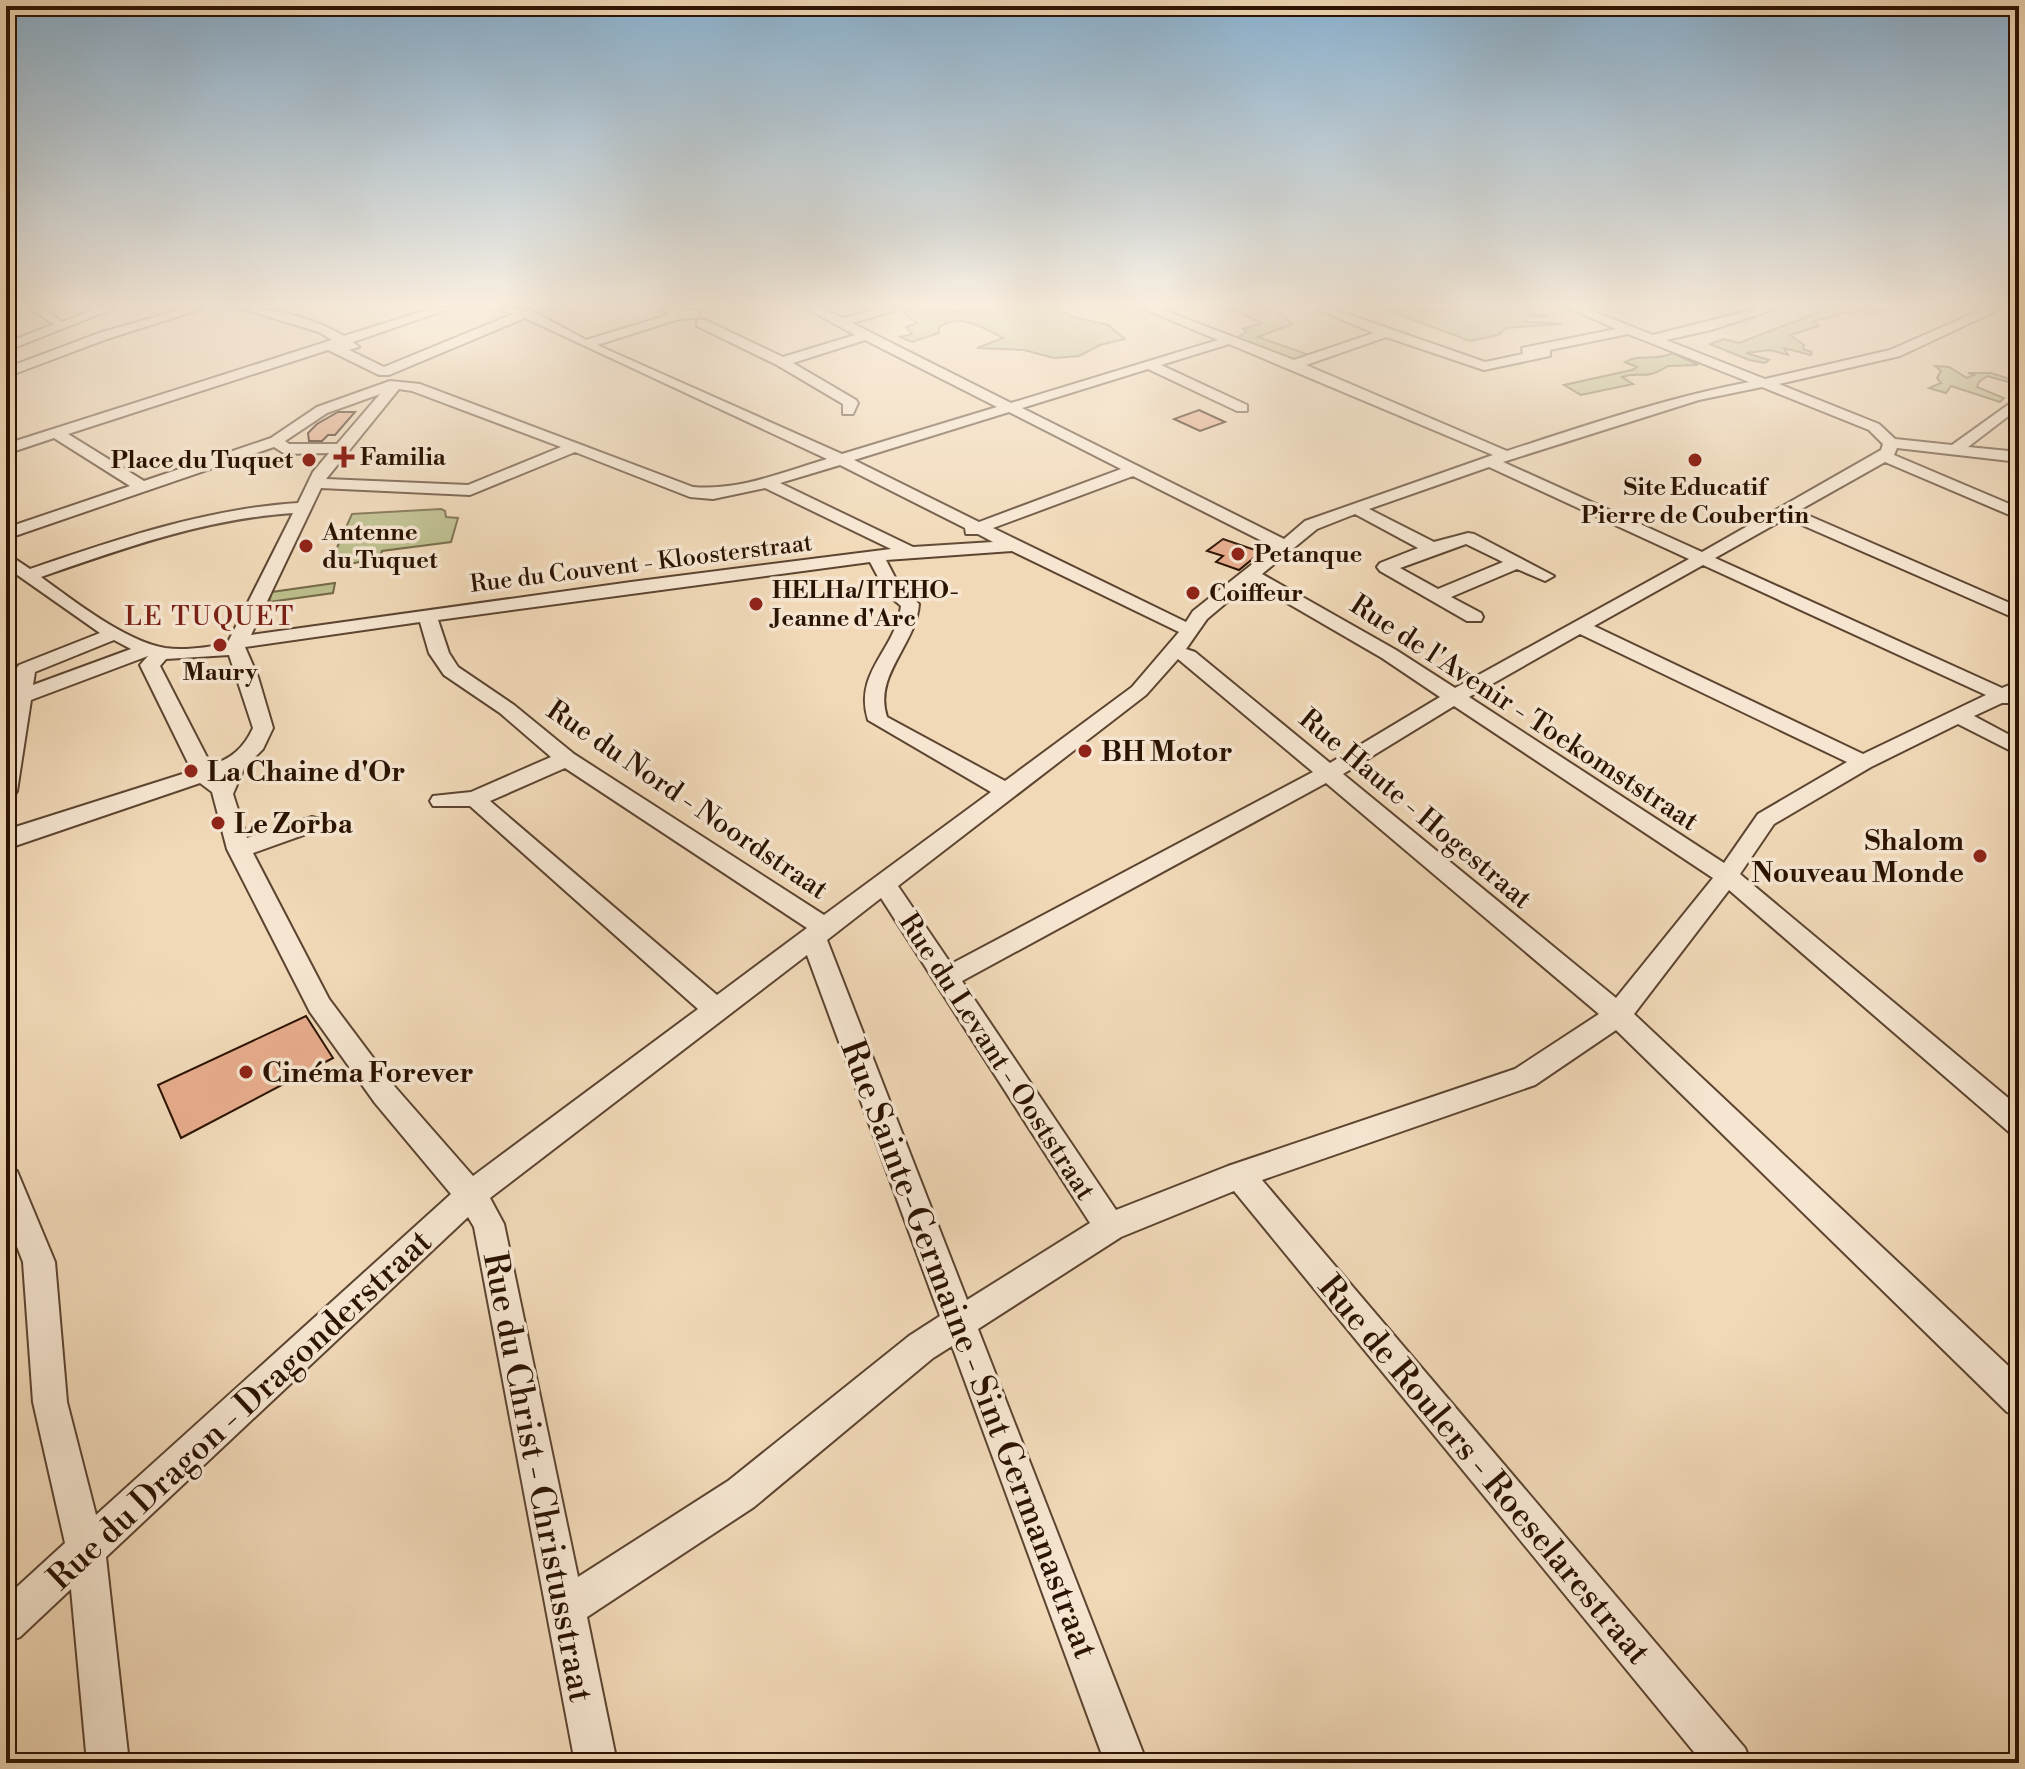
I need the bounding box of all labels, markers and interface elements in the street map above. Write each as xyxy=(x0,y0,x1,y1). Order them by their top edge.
place label: Familia xyxy=(360,443,447,473)
place label: Place du Tuquet xyxy=(111,446,294,476)
marker: Familia xyxy=(335,448,353,466)
marker: Place du Tuquet xyxy=(300,451,318,469)
marker: Site Educatif Pierre de Coubertin xyxy=(1686,451,1704,469)
place label: Site Educatif Pierre de Coubertin xyxy=(1581,473,1809,531)
place label: Antenne du Tuquet xyxy=(321,518,438,576)
street label: Rue du Couvent - Kloosterstraat xyxy=(468,528,814,600)
marker: Antenne du Tuquet xyxy=(297,537,315,555)
place label: Petanque xyxy=(1254,540,1363,570)
marker: Petanque xyxy=(1229,545,1247,563)
place label: HELHa/ ITEHO- Jeanne d'Arc xyxy=(769,576,959,634)
place label: Coiffeur xyxy=(1209,579,1303,609)
marker: Coiffeur xyxy=(1184,584,1202,602)
street label: Rue de l'Avenir - Toekomststraat xyxy=(1343,587,1705,839)
marker: HELHa/ ITEHO- Jeanne d'Arc xyxy=(747,595,765,613)
district label: LE TUQUET xyxy=(125,601,295,633)
marker: Maury xyxy=(211,636,229,654)
place label: Maury xyxy=(183,658,258,688)
street label: Rue du Nord - Noordstraat xyxy=(540,693,835,908)
street label: Rue Haute - Hogestraat xyxy=(1291,701,1539,917)
place label: BH Motor xyxy=(1101,735,1233,770)
marker: BH Motor xyxy=(1076,742,1094,760)
place label: La Chaine d'Or xyxy=(207,755,405,790)
marker: La Chaine d'Or xyxy=(182,762,200,780)
place label: Le Zorba xyxy=(234,807,354,842)
marker: Le Zorba xyxy=(209,814,227,832)
place label: Shalom Nouveau Monde xyxy=(1751,824,1965,891)
marker: Shalom Nouveau Monde xyxy=(1971,847,1989,865)
street label: Rue du Levant - Ooststraat xyxy=(891,907,1103,1207)
street label: Rue Sainte-Germaine - Sint Germanastraat xyxy=(830,1034,1106,1665)
place label: Cinéma Forever xyxy=(262,1056,474,1091)
marker: Cinéma Forever xyxy=(237,1063,255,1081)
street label: Rue du Dragon - Dragonderstraat xyxy=(40,1221,441,1600)
street label: Rue du Christ - Christusstraat xyxy=(473,1249,601,1706)
street label: Rue de Roulers - Roeselarestraat xyxy=(1308,1267,1659,1673)

